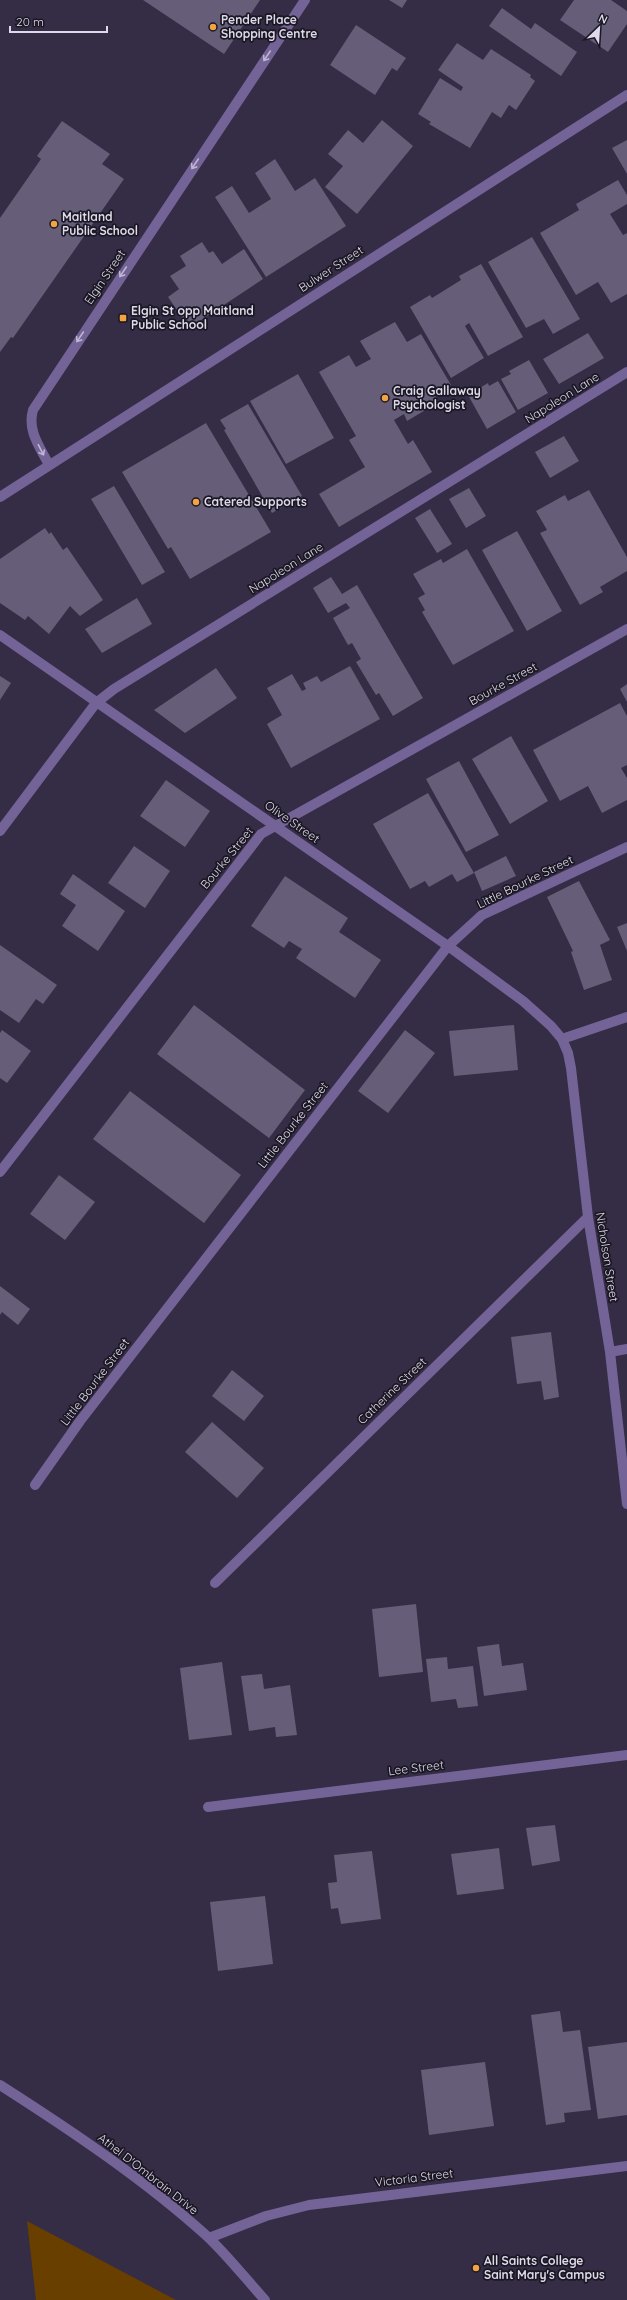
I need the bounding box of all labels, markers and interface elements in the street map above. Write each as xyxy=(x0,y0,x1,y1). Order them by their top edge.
scale bar xyxy=(10,8,107,34)
north arrow xyxy=(579,8,619,48)
text: N xyxy=(597,11,610,27)
place label: Pender Place Shopping Centre xyxy=(221,12,317,41)
text: 20 m xyxy=(16,14,44,29)
marker: Pender Place Shopping Centre xyxy=(208,22,218,32)
one-way arrow xyxy=(263,50,271,62)
one-way arrow xyxy=(191,158,199,170)
place label: Maitland Public School xyxy=(62,209,138,238)
marker: Maitland Public School xyxy=(49,219,59,229)
street label: Bulwer Street xyxy=(296,242,366,295)
street label: Elgin Street xyxy=(81,247,128,307)
one-way arrow xyxy=(119,266,127,278)
place label: Elgin St opp Maitland Public School xyxy=(131,303,254,332)
marker: Elgin St opp Maitland Public School xyxy=(118,313,128,323)
one-way arrow xyxy=(76,331,84,342)
street label: Napoleon Lane xyxy=(522,369,602,426)
place label: Craig Gallaway Psychologist xyxy=(393,383,481,412)
marker: Craig Gallaway Psychologist xyxy=(380,393,390,403)
one-way arrow xyxy=(38,444,45,456)
place label: Catered Supports xyxy=(204,494,307,509)
marker: Catered Supports xyxy=(191,497,201,507)
street label: Napoleon Lane xyxy=(246,539,326,596)
street label: Bourke Street xyxy=(466,659,539,708)
street label: Olive Street xyxy=(262,797,323,846)
street label: Bourke Street xyxy=(197,824,256,892)
street label: Little Bourke Street xyxy=(474,852,575,911)
street label: Little Bourke Street xyxy=(254,1079,331,1171)
street label: Nicholson Street xyxy=(593,1211,622,1303)
street label: Little Bourke Street xyxy=(57,1335,132,1428)
street label: Catherine Street xyxy=(354,1354,429,1427)
street label: Lee Street xyxy=(387,1757,445,1778)
street label: Athel D'Ombrain Drive xyxy=(95,2130,202,2218)
street label: Victoria Street xyxy=(374,2165,454,2190)
place label: All Saints College Saint Mary's Campus xyxy=(484,2253,605,2282)
marker: All Saints College Saint Mary's Campus xyxy=(471,2263,481,2273)

